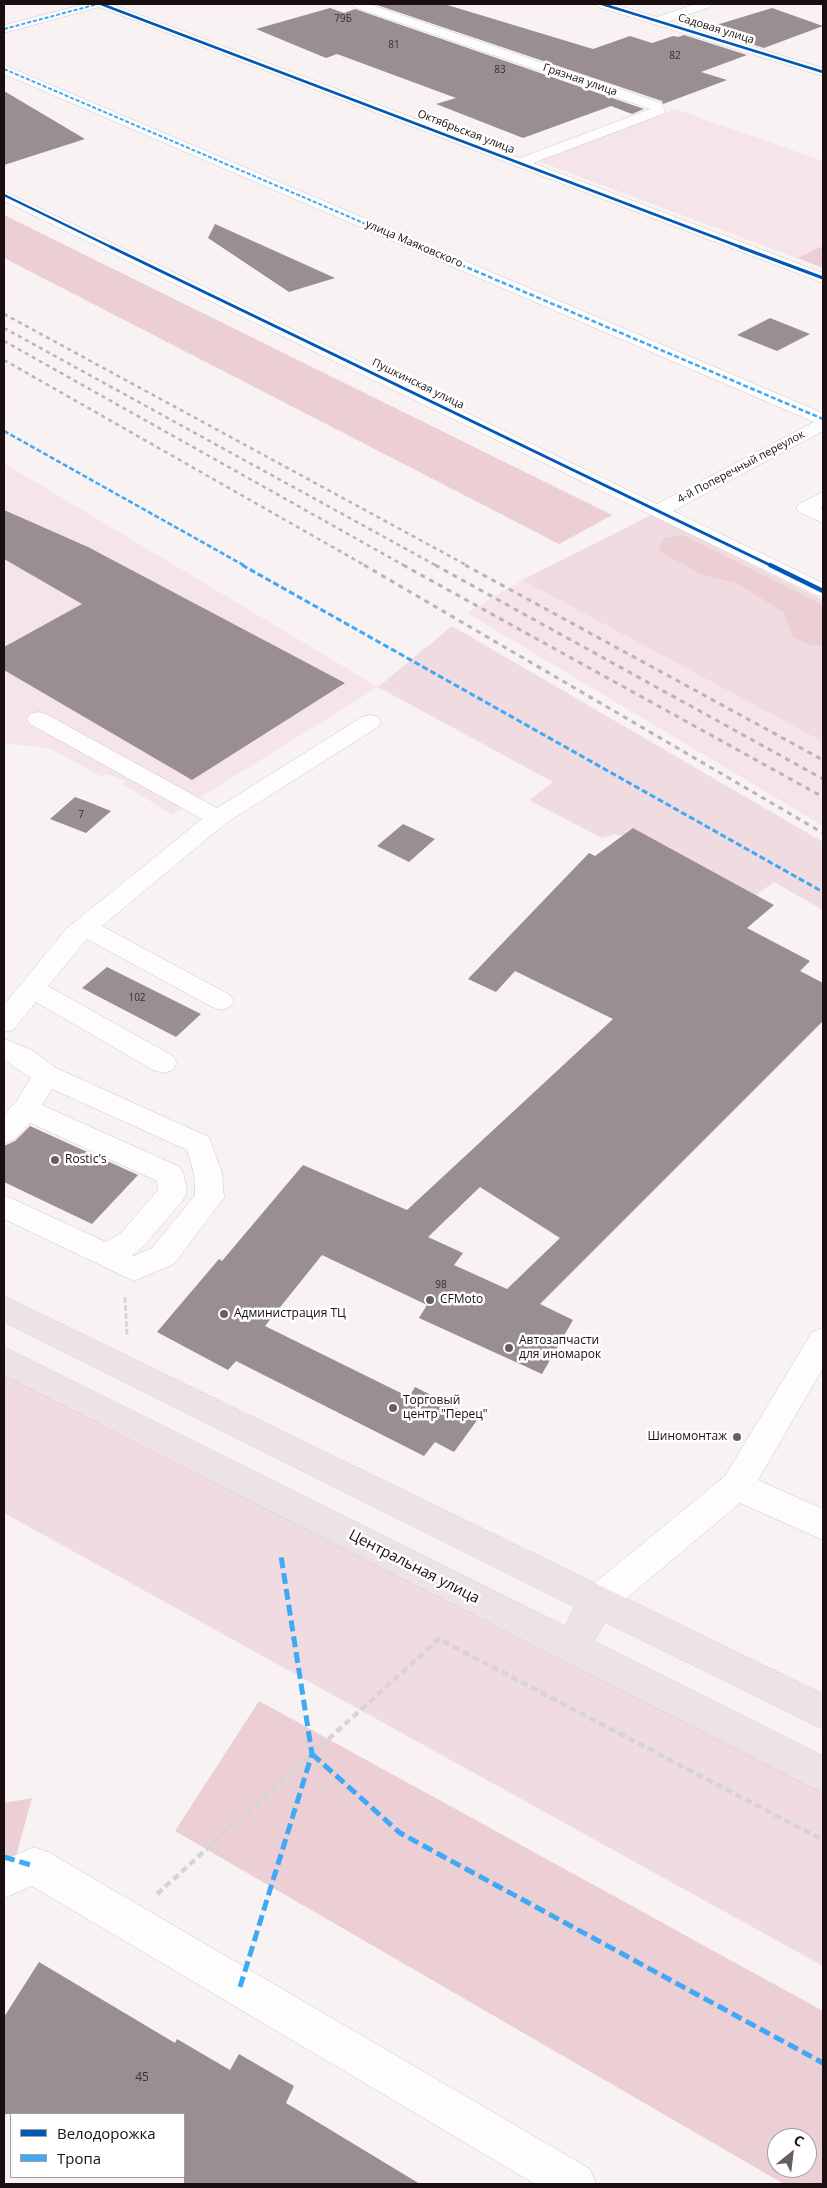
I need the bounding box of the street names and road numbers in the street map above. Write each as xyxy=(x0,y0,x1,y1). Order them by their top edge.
street label: Садовая улица xyxy=(676,11,756,47)
street label: Грязная улица xyxy=(541,61,619,99)
street label: Октябрьская улица xyxy=(416,107,516,157)
street label: улица Маяковского xyxy=(363,218,465,270)
street label: Пушкинская улица xyxy=(370,356,466,412)
street label: 4-й Поперечный переулок xyxy=(675,428,807,506)
street label: Центральная улица xyxy=(346,1526,482,1608)

